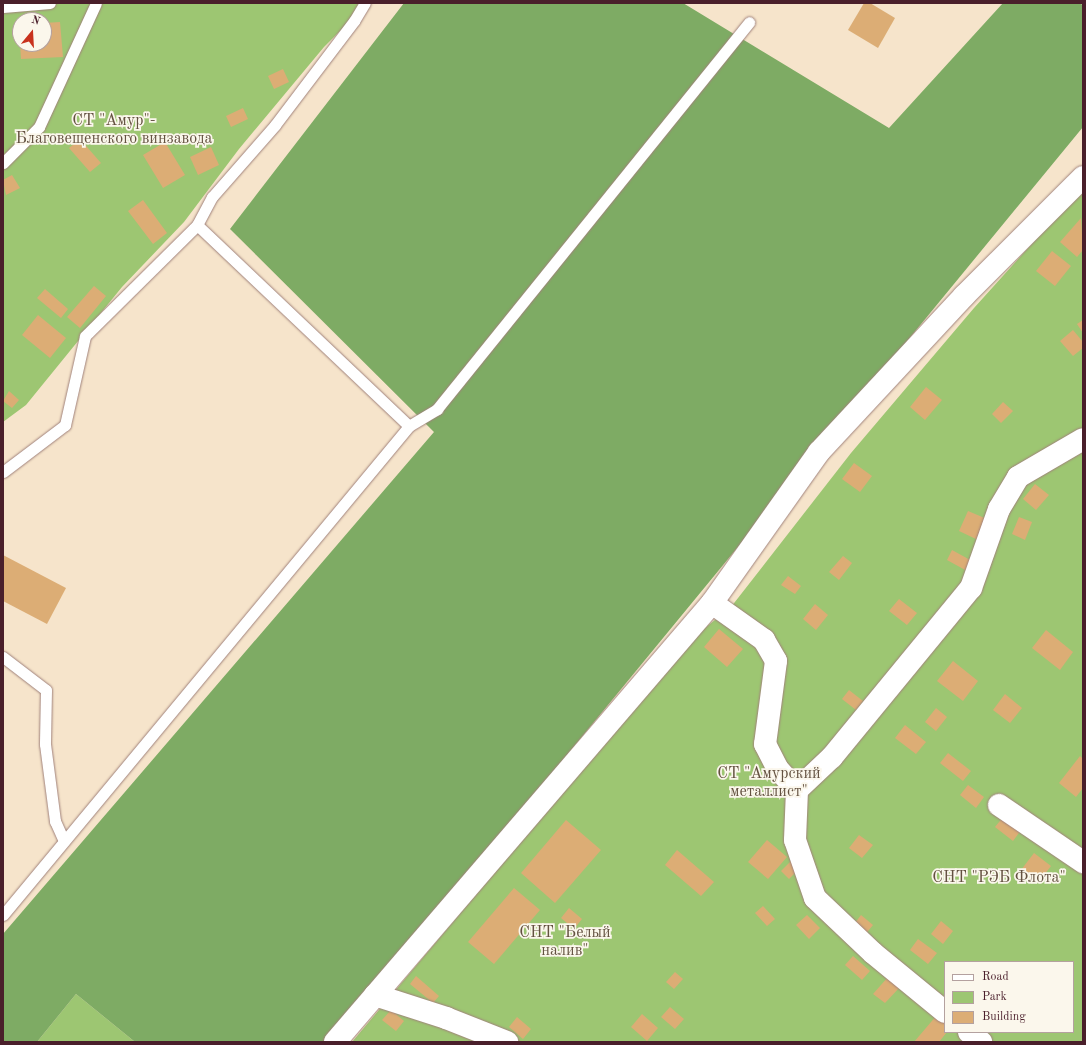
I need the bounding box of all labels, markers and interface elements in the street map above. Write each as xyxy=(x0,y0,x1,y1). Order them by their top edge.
north arrow xyxy=(12,12,52,52)
text: N xyxy=(30,15,41,28)
park label: СТ "Амур"- Благовещенского винзавода xyxy=(15,111,213,149)
park label: СТ "Амурский металлист" xyxy=(717,764,821,802)
park label: СНТ "РЭБ Флота" xyxy=(932,868,1066,888)
park label: СНТ "Белый налив" xyxy=(519,923,611,961)
legend xyxy=(944,961,1074,1033)
text: Road xyxy=(982,971,1009,983)
text: Park xyxy=(982,991,1007,1003)
text: Building xyxy=(982,1011,1026,1023)

